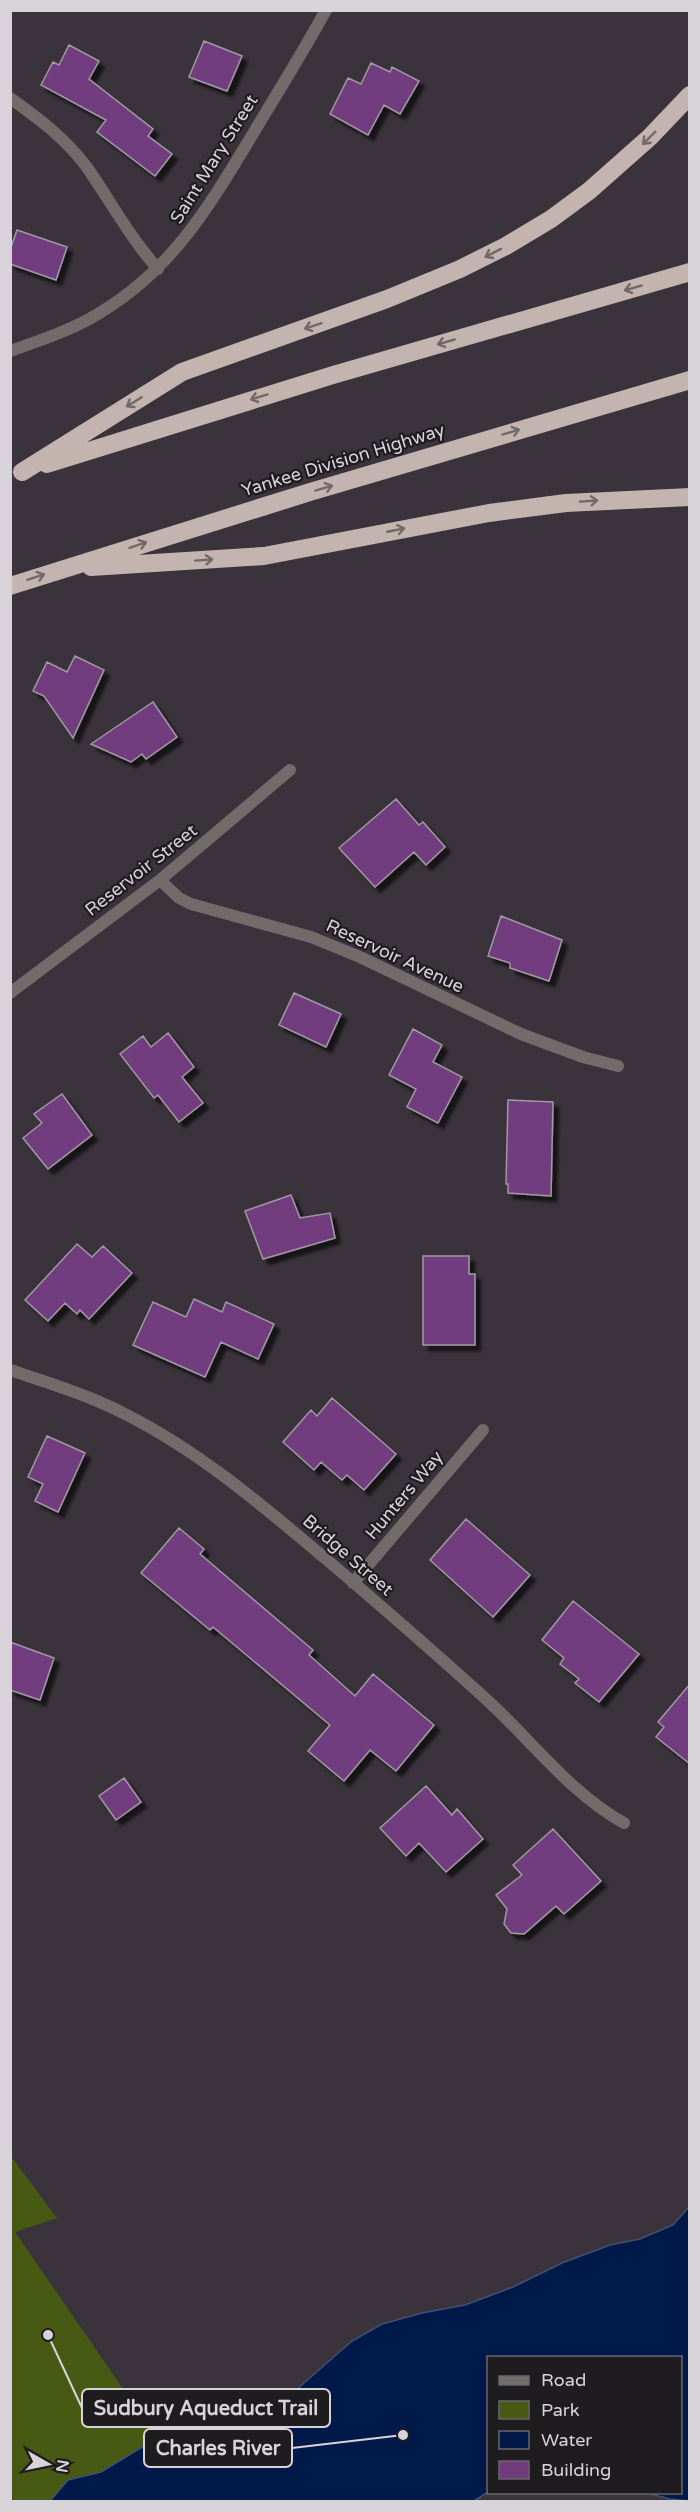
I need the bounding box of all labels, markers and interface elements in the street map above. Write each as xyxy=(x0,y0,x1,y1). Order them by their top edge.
street label: Saint Mary Street xyxy=(165,90,263,228)
one-way arrow xyxy=(642,130,657,145)
one-way arrow xyxy=(484,247,502,259)
one-way arrow xyxy=(624,283,643,294)
one-way arrow xyxy=(304,322,323,333)
one-way arrow xyxy=(437,337,456,348)
one-way arrow xyxy=(250,392,269,403)
one-way arrow xyxy=(126,397,143,409)
street label: Yankee Division Highway xyxy=(239,419,448,501)
one-way arrow xyxy=(501,426,520,437)
one-way arrow xyxy=(314,482,333,493)
one-way arrow xyxy=(579,495,599,506)
one-way arrow xyxy=(386,524,406,535)
one-way arrow xyxy=(128,539,147,550)
one-way arrow xyxy=(194,554,214,565)
one-way arrow xyxy=(26,571,45,582)
street label: Reservoir Street xyxy=(80,819,202,921)
street label: Reservoir Avenue xyxy=(323,914,467,998)
street label: Hunters Way xyxy=(360,1446,448,1544)
street label: Bridge Street xyxy=(298,1510,398,1600)
legend xyxy=(487,2356,682,2494)
text: Road xyxy=(541,2369,586,2391)
callout: Sudbury Aqueduct Trail xyxy=(82,2389,330,2427)
text: Sudbury Aqueduct Trail xyxy=(94,2397,318,2421)
text: Park xyxy=(541,2399,580,2421)
callout: Charles River xyxy=(144,2429,292,2467)
text: Water xyxy=(541,2429,592,2451)
north arrow xyxy=(18,2434,78,2494)
text: Charles River xyxy=(156,2437,281,2461)
text: N xyxy=(51,2458,73,2474)
text: Building xyxy=(541,2459,611,2481)

